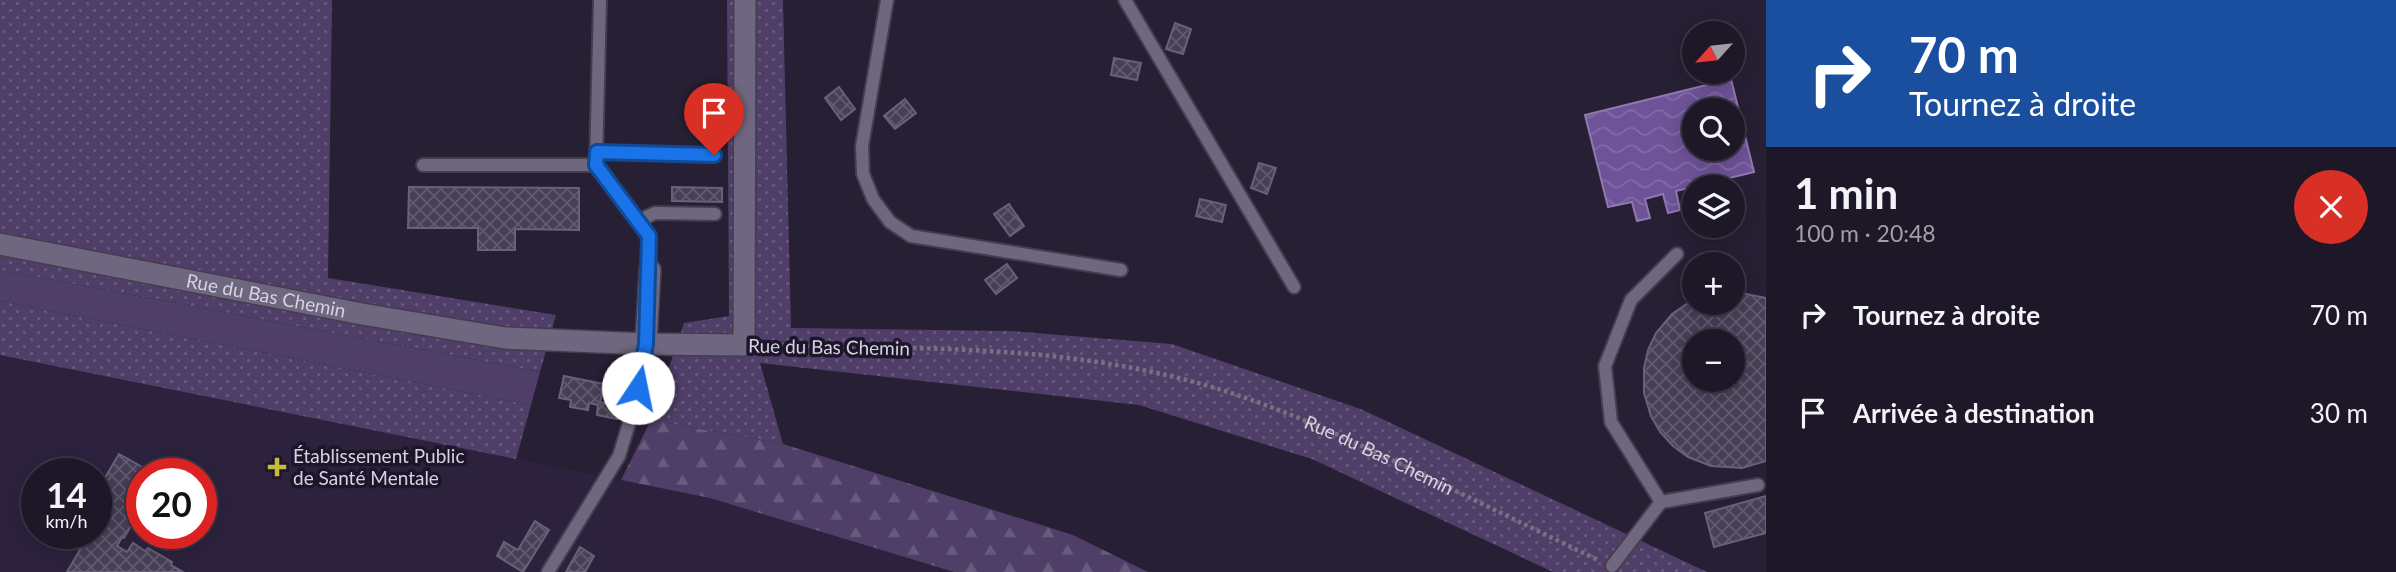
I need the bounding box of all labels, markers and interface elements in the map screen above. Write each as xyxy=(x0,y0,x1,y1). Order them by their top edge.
north arrow xyxy=(1682,21,1745,84)
map controls xyxy=(1682,21,1745,392)
text: 70 m xyxy=(1909,25,2019,83)
icon: right xyxy=(1794,28,1885,119)
pin xyxy=(684,83,744,155)
text: Tournez à droite xyxy=(1909,84,2136,123)
icon: arrive xyxy=(695,94,733,132)
button: search xyxy=(1682,98,1745,161)
text: 1 min xyxy=(1794,168,1898,218)
button: close xyxy=(2294,170,2368,244)
button: layers xyxy=(1682,175,1745,238)
text: 100 m · 20:48 xyxy=(1794,219,1936,247)
button: + xyxy=(1682,252,1745,315)
street label: Rue du Bas Chemin xyxy=(184,268,348,322)
icon: right xyxy=(1794,296,1832,334)
text: Tournez à droite xyxy=(1853,299,2040,331)
text: 70 m xyxy=(2310,299,2368,331)
button: − xyxy=(1682,329,1745,392)
street label: Rue du Bas Chemin xyxy=(748,334,910,359)
position arrow xyxy=(601,351,675,425)
icon: arrive xyxy=(1794,394,1832,432)
text: Arrivée à destination xyxy=(1853,397,2095,429)
text: 30 m xyxy=(2310,397,2368,429)
street label: Rue du Bas Chemin xyxy=(1301,410,1458,499)
place label: Établissement Public de Santé Mentale xyxy=(293,444,464,489)
marker: Établissement Public de Santé Mentale xyxy=(267,457,287,477)
speed limit sign: 20 xyxy=(126,458,217,549)
text: 14 xyxy=(46,473,87,515)
text: km/h xyxy=(45,510,88,532)

